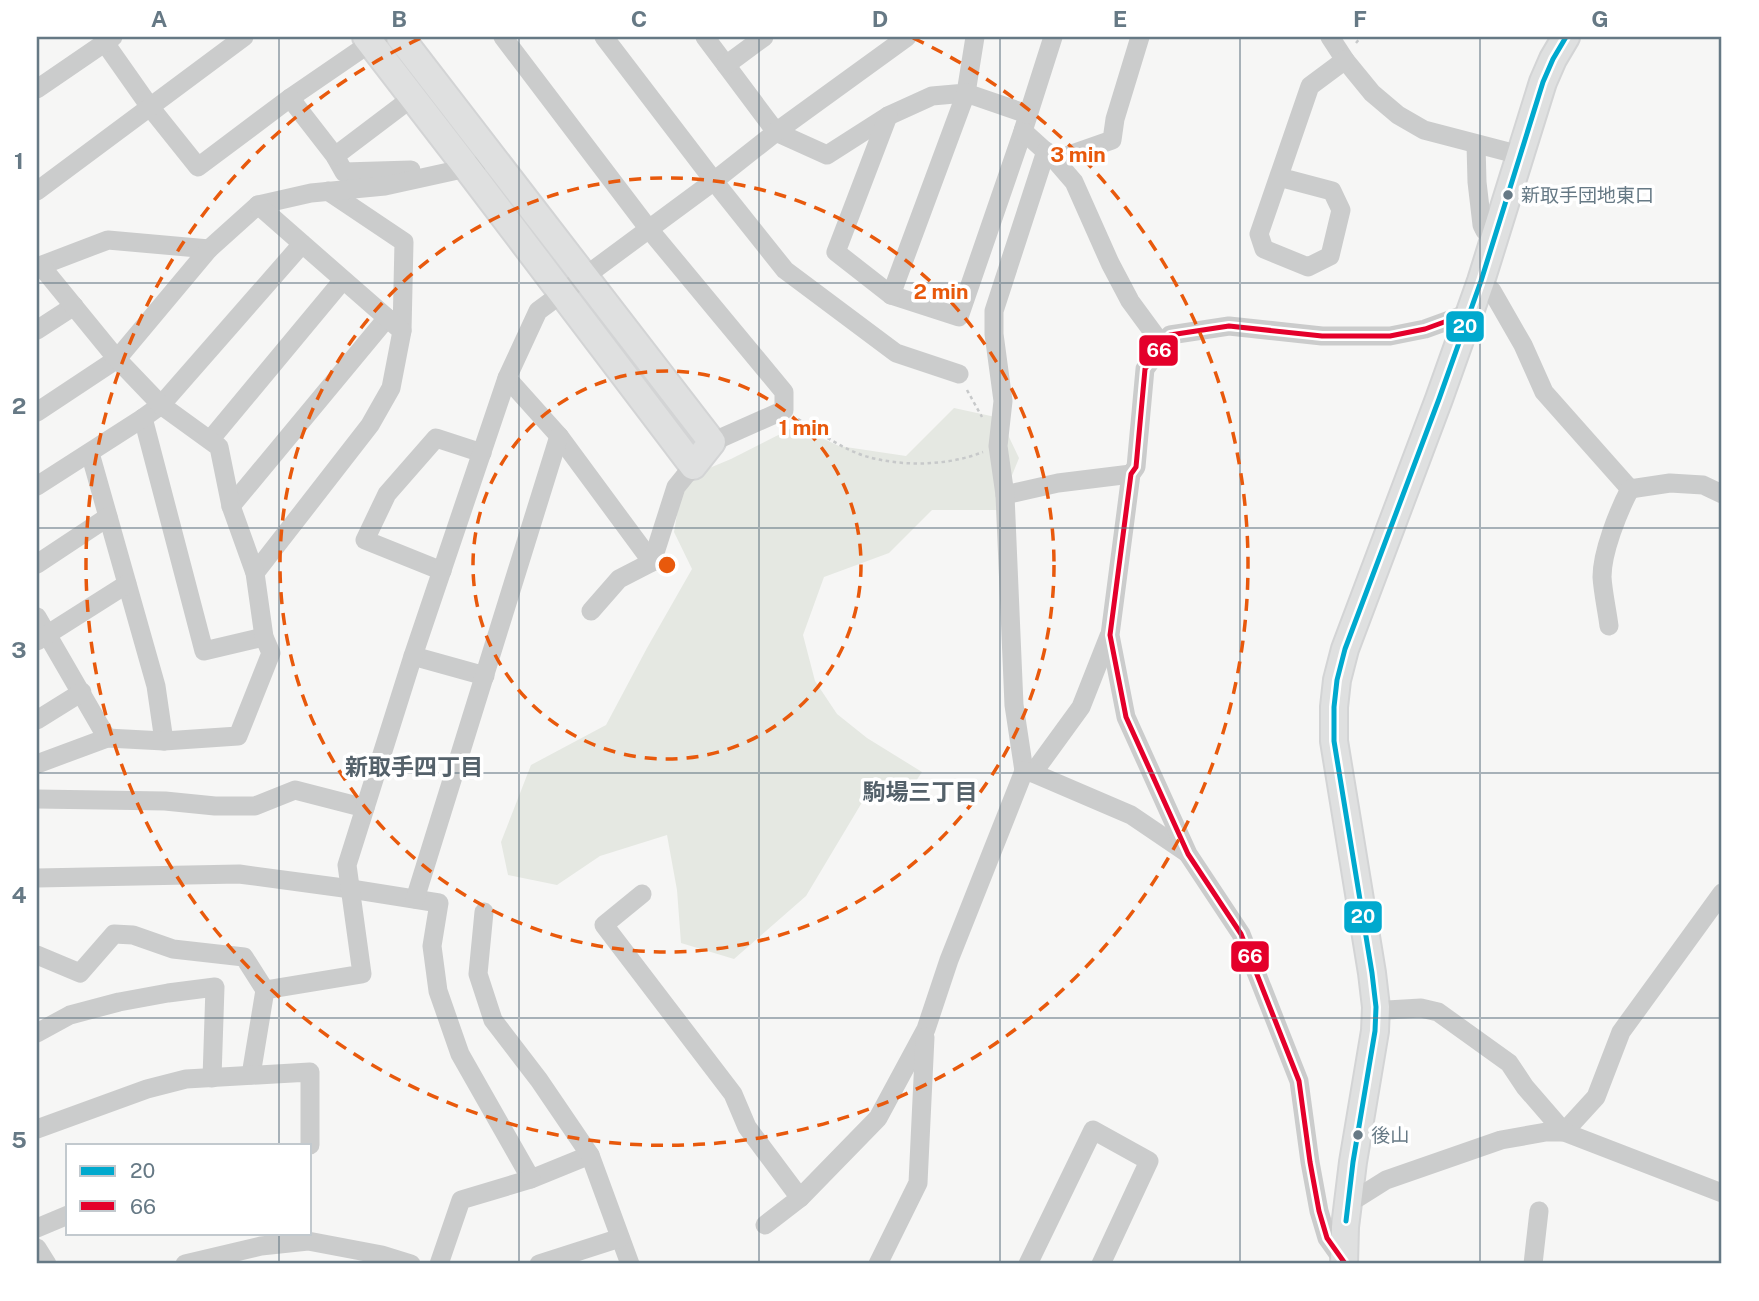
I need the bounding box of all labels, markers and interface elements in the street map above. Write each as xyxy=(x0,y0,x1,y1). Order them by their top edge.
text: A xyxy=(151,5,168,32)
text: B xyxy=(391,5,407,32)
text: C xyxy=(631,5,647,32)
text: D xyxy=(872,5,888,32)
text: E xyxy=(1113,5,1127,32)
text: F xyxy=(1353,5,1367,32)
text: G xyxy=(1591,5,1609,32)
text: 3 min xyxy=(1050,142,1106,167)
text: 1 xyxy=(14,147,24,174)
place label: 新取手団地東口 xyxy=(1521,184,1654,206)
marker: 新取手団地東口 xyxy=(1501,188,1515,202)
text: 2 min xyxy=(913,279,969,304)
line badge: 20 xyxy=(1445,310,1485,343)
text: 20 xyxy=(1453,315,1477,337)
line badge: 66 xyxy=(1138,334,1179,367)
text: 66 xyxy=(1146,339,1172,361)
text: 2 xyxy=(12,392,26,419)
text: 1 min xyxy=(779,415,829,440)
centre of rings xyxy=(655,553,679,577)
text: 3 xyxy=(11,636,27,663)
district label: 新取手四丁目 xyxy=(345,753,483,780)
district label: 駒場三丁目 xyxy=(863,778,978,805)
text: 4 xyxy=(11,881,27,908)
line badge: 20 xyxy=(1343,900,1383,934)
text: 20 xyxy=(1351,905,1375,927)
line badge: 66 xyxy=(1230,940,1270,973)
text: 66 xyxy=(1237,945,1263,967)
place label: 後山 xyxy=(1371,1124,1409,1146)
text: 5 xyxy=(11,1126,27,1153)
marker: 後山 xyxy=(1351,1128,1365,1142)
legend xyxy=(66,1144,312,1234)
text: 20 xyxy=(130,1158,155,1183)
text: 66 xyxy=(130,1194,156,1219)

